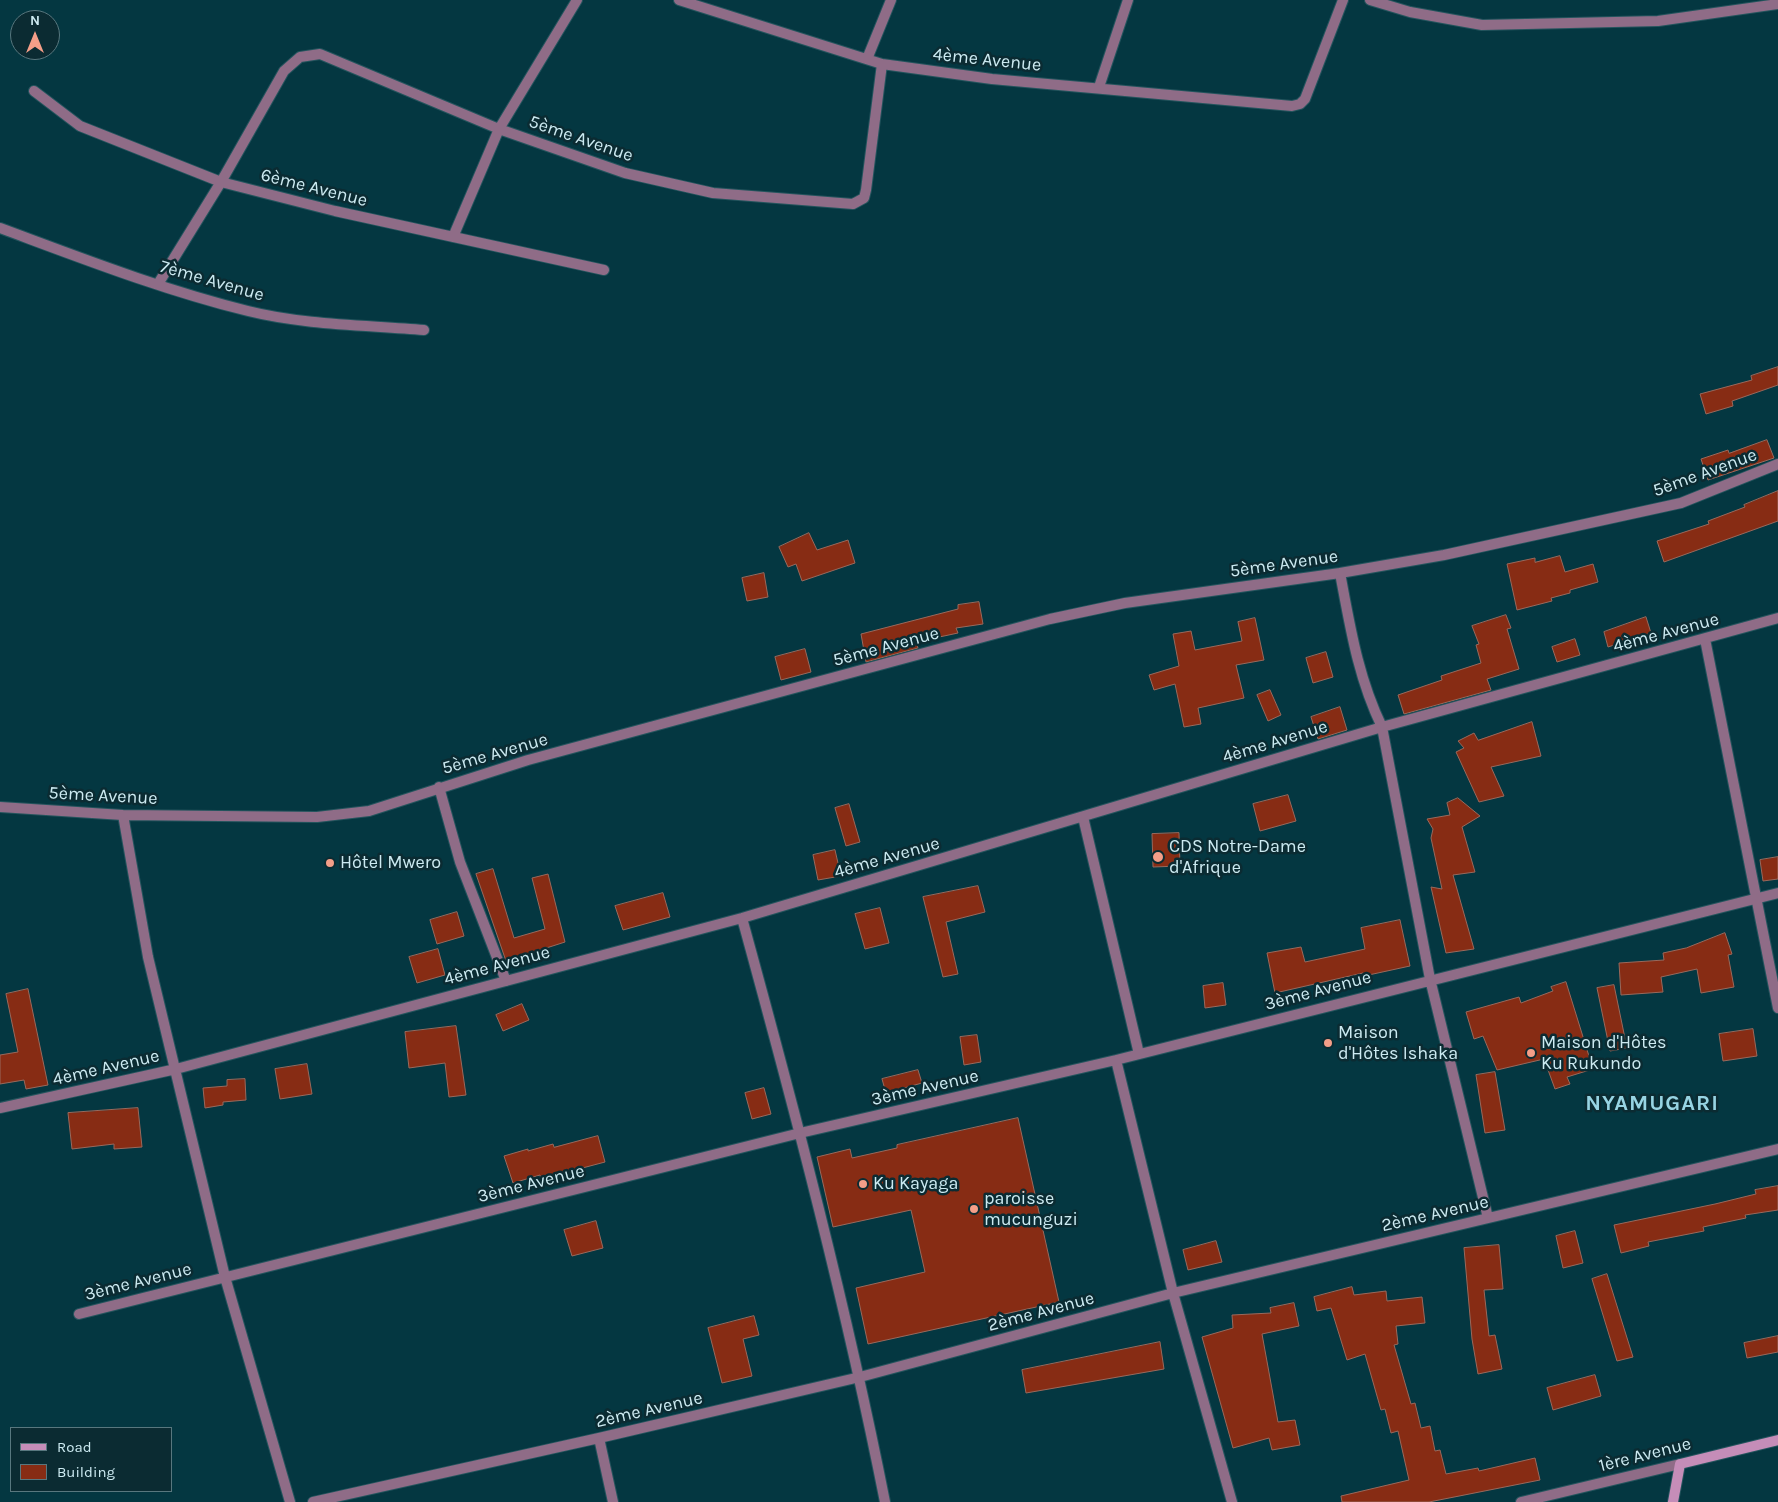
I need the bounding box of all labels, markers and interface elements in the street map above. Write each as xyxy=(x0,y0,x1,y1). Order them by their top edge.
north arrow xyxy=(10,10,60,60)
text: N xyxy=(30,12,40,29)
street label: 4ème Avenue xyxy=(932,44,1042,76)
street label: 5ème Avenue xyxy=(526,111,636,167)
street label: 6ème Avenue xyxy=(258,164,370,212)
street label: 7ème Avenue xyxy=(157,256,267,306)
street label: 5ème Avenue xyxy=(1650,444,1760,502)
street label: 5ème Avenue xyxy=(1229,546,1339,582)
street label: 4ème Avenue xyxy=(1611,608,1721,658)
street label: 5ème Avenue xyxy=(831,622,941,672)
street label: 4ème Avenue xyxy=(1220,716,1330,768)
street label: 5ème Avenue xyxy=(440,729,550,779)
street label: 5ème Avenue xyxy=(48,782,158,810)
street label: 4ème Avenue xyxy=(832,833,942,883)
place label: CDS Notre-Dame d'Afrique xyxy=(1169,836,1306,879)
marker: CDS Notre-Dame d'Afrique xyxy=(1151,850,1165,864)
place label: Hôtel Mwero xyxy=(340,852,441,874)
marker: Hôtel Mwero xyxy=(324,857,336,869)
street label: 4ème Avenue xyxy=(442,941,552,991)
street label: 3ème Avenue xyxy=(1262,966,1374,1016)
place label: Maison d'Hôtes Ishaka xyxy=(1338,1022,1458,1064)
place label: Maison d'Hôtes Ku Rukundo xyxy=(1541,1032,1666,1074)
marker: Maison d'Hôtes Ishaka xyxy=(1322,1037,1334,1049)
street label: 4ème Avenue xyxy=(51,1045,161,1091)
marker: Maison d'Hôtes Ku Rukundo xyxy=(1525,1047,1537,1059)
street label: 3ème Avenue xyxy=(869,1065,981,1111)
district label: NYAMUGARI xyxy=(1584,1091,1720,1117)
street label: 3ème Avenue xyxy=(475,1160,587,1208)
place label: Ku Kayaga xyxy=(873,1173,958,1195)
marker: Ku Kayaga xyxy=(857,1178,869,1190)
place label: paroisse mucunguzi xyxy=(984,1188,1078,1230)
street label: 2ème Avenue xyxy=(1379,1191,1491,1237)
marker: paroisse mucunguzi xyxy=(968,1203,980,1215)
street label: 3ème Avenue xyxy=(82,1258,194,1306)
street label: 2ème Avenue xyxy=(985,1287,1097,1337)
street label: 2ème Avenue xyxy=(593,1387,705,1433)
legend xyxy=(10,1427,172,1492)
street label: 1ère Avenue xyxy=(1597,1433,1693,1477)
text: Road xyxy=(57,1438,92,1456)
text: Building xyxy=(57,1463,115,1481)

